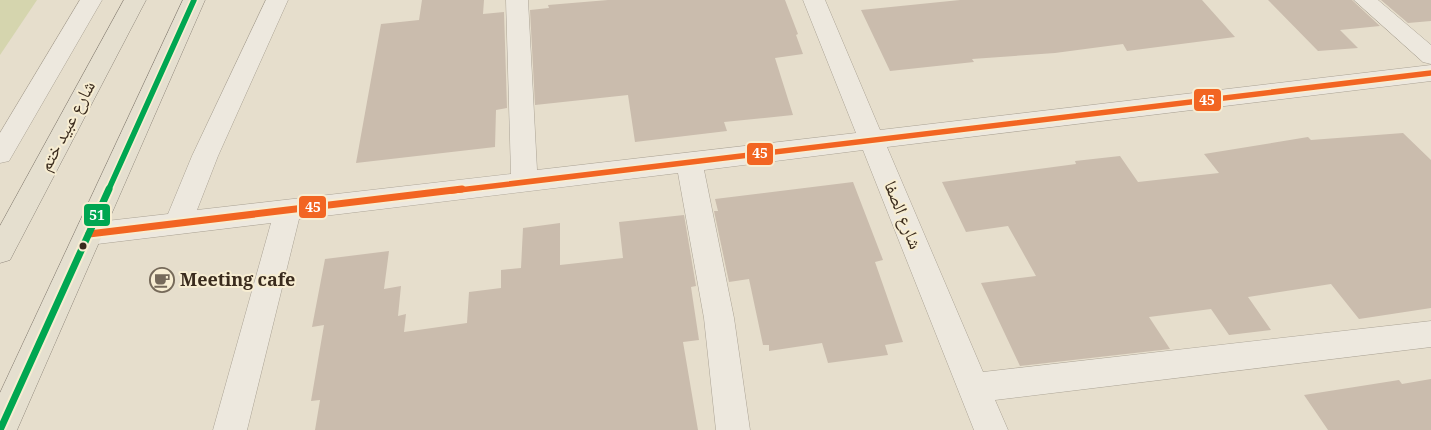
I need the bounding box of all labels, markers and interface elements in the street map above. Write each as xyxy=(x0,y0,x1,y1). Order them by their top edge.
street label: شارع عبيد ختم xyxy=(32,76,105,178)
line badge: 45 xyxy=(1193,88,1222,112)
text: 45 xyxy=(1199,90,1215,114)
line badge: 45 xyxy=(746,142,774,166)
text: 45 xyxy=(752,143,768,167)
street label: شارع الصفا xyxy=(874,177,929,255)
line badge: 45 xyxy=(298,195,327,219)
text: 45 xyxy=(305,197,321,221)
line badge: 51 xyxy=(83,203,111,227)
text: 51 xyxy=(89,205,105,229)
unlabelled marker xyxy=(78,241,88,251)
cafe icon: Meeting cafe xyxy=(149,267,175,293)
place label: Meeting cafe xyxy=(180,267,295,297)

